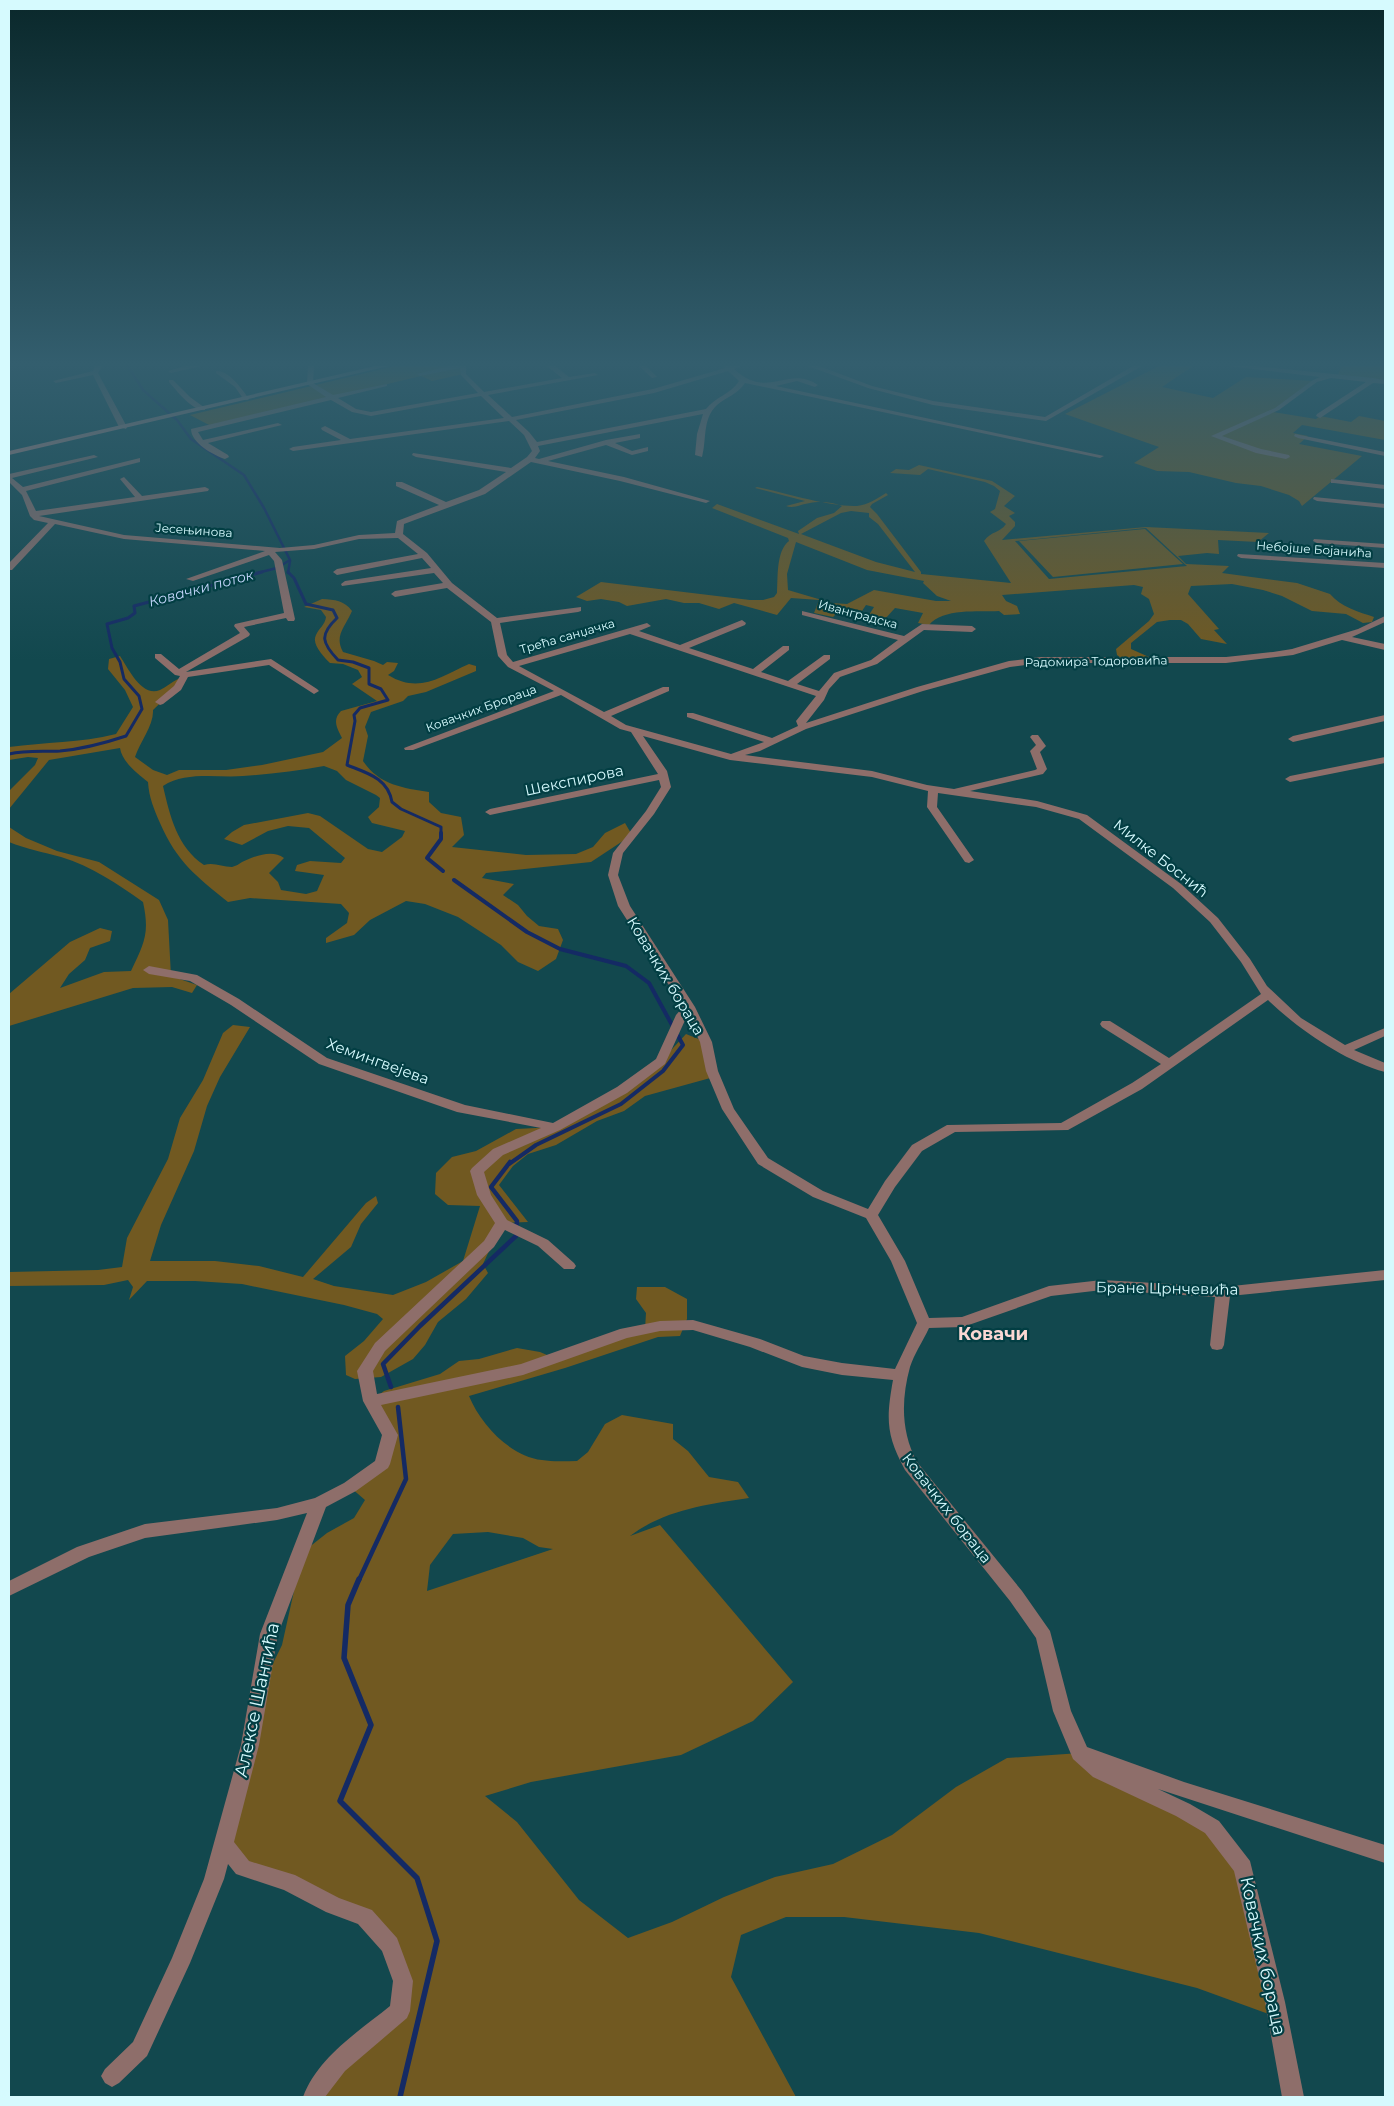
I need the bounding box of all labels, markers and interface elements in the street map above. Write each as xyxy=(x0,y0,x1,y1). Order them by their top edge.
street label: Јесењинова xyxy=(155,520,233,540)
street label: Небојше Бојанића xyxy=(1256,537,1372,561)
water label: Ковачки поток xyxy=(147,565,256,611)
street label: Иванградска xyxy=(817,596,899,632)
street label: Трећа санџачка xyxy=(518,615,616,657)
street label: Радомира Тодоровића xyxy=(1025,652,1167,670)
street label: Ковачких Брораца xyxy=(424,681,538,735)
street label: Шекспирова xyxy=(523,760,625,800)
street label: Милке Боснић xyxy=(1110,815,1212,901)
street label: Ковачких бораца xyxy=(623,913,709,1039)
street label: Хемингвејева xyxy=(324,1034,432,1088)
street label: Бране Црнчевића xyxy=(1096,1277,1238,1299)
district label: Ковачи xyxy=(958,1323,1028,1345)
street label: Ковачких бораца xyxy=(898,1449,996,1567)
street label: Алексе Шантића xyxy=(230,1621,284,1779)
street label: Ковачких бораца xyxy=(1235,1875,1291,2037)

